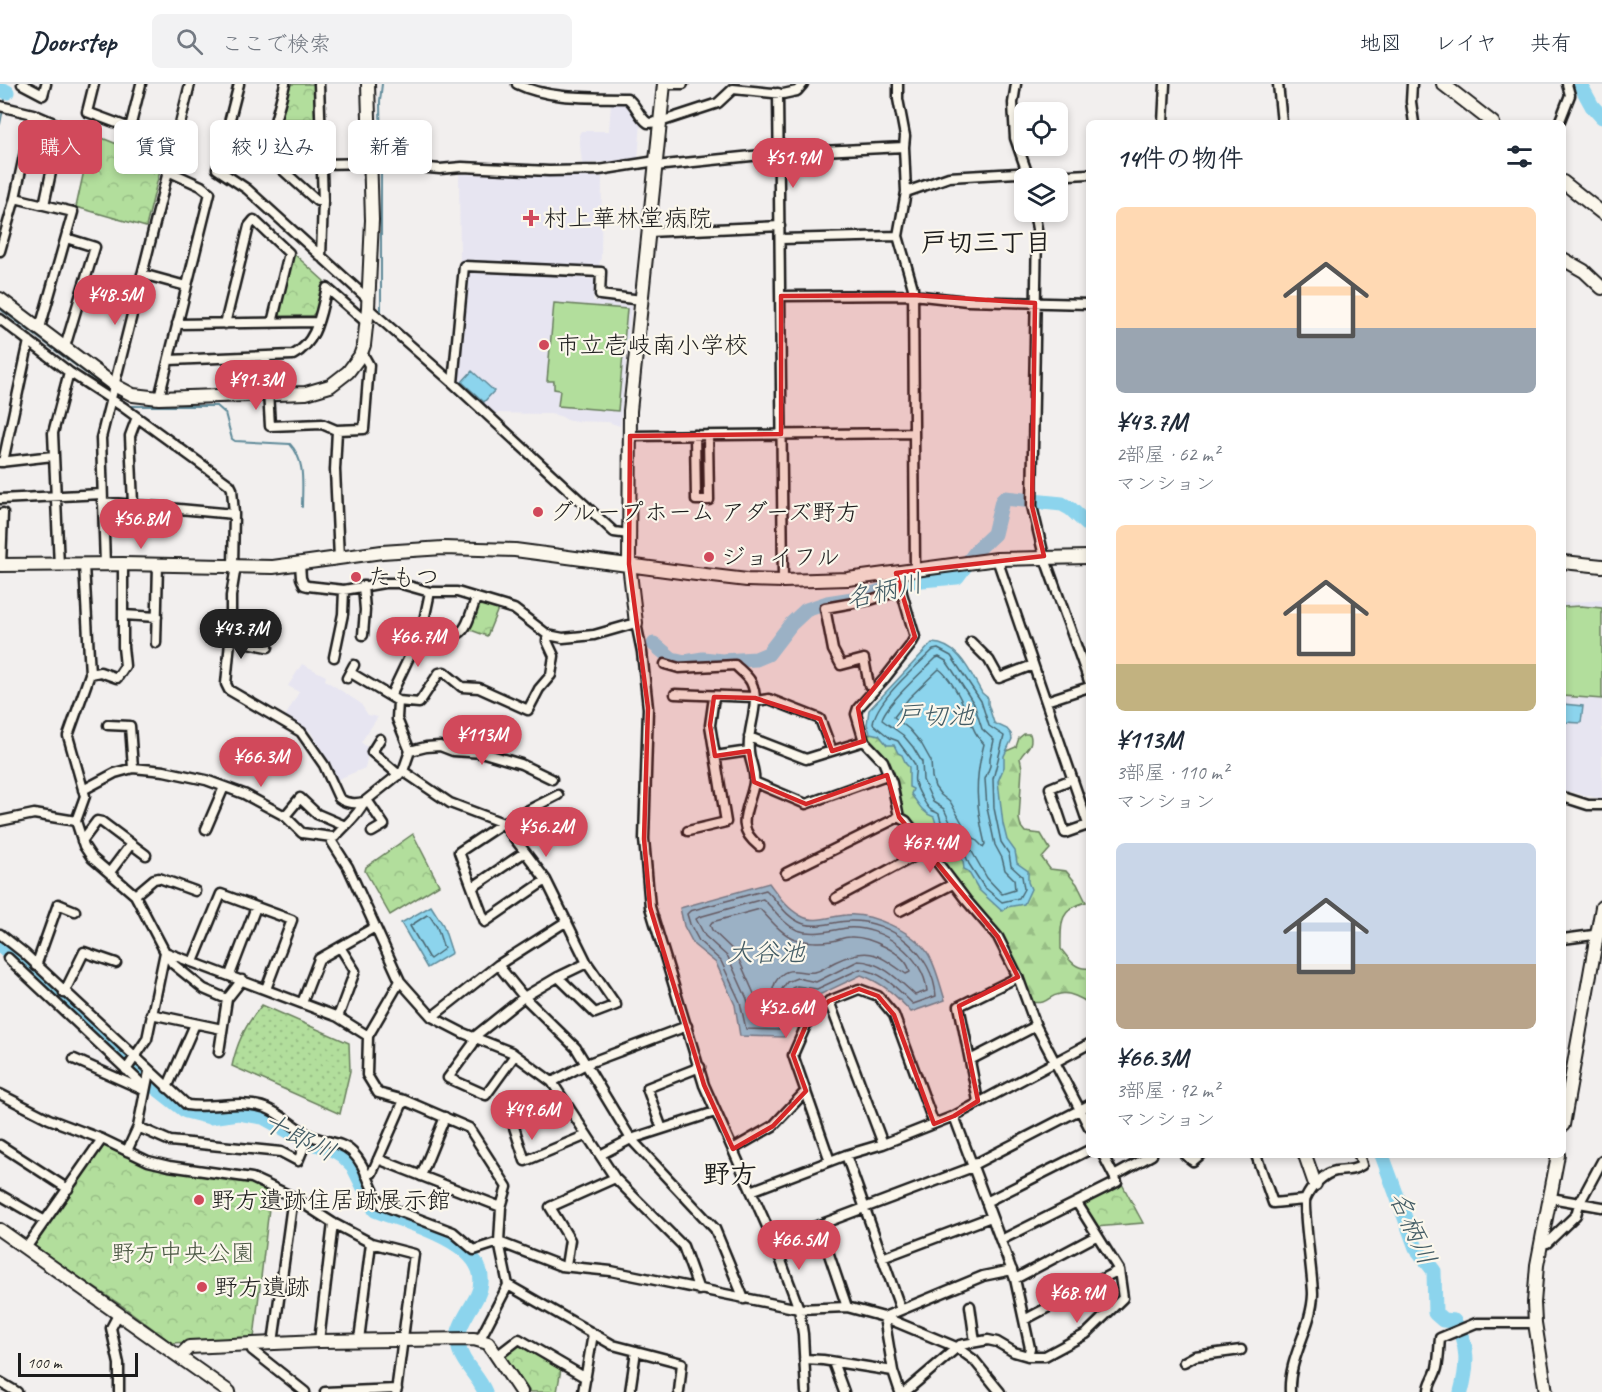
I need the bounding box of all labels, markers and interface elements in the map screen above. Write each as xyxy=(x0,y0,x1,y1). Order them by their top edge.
search box xyxy=(152,14,572,68)
text: Doorstep xyxy=(30,24,116,59)
icon: search xyxy=(173,25,206,58)
text: ここで検索 xyxy=(221,30,331,58)
text: 地図 xyxy=(1360,30,1402,56)
text: レイヤ xyxy=(1435,30,1497,56)
text: 共有 xyxy=(1530,30,1572,56)
map controls xyxy=(1014,102,1068,222)
button: locate xyxy=(1014,102,1068,156)
chip: 購入 xyxy=(18,120,102,174)
chip: 賃貸 xyxy=(114,120,198,174)
chip: 絞り込み xyxy=(210,120,336,174)
chip: 新着 xyxy=(348,120,432,174)
pin: ¥51.9M xyxy=(744,138,842,189)
icon: filters xyxy=(1503,140,1536,173)
text: 14件の物件 xyxy=(1116,142,1243,175)
text: ¥51.9M xyxy=(766,145,820,170)
button: layers xyxy=(1014,168,1068,222)
place label: 村上華林堂病院 xyxy=(544,203,712,233)
marker: 村上華林堂病院 xyxy=(522,209,540,227)
district label: 戸切三丁目 xyxy=(921,226,1051,259)
icon: home xyxy=(1272,246,1380,354)
pin: ¥48.5M xyxy=(66,275,164,326)
text: ¥48.5M xyxy=(88,282,142,307)
place label: 市立壱岐南小学校 xyxy=(556,330,748,360)
marker: 市立壱岐南小学校 xyxy=(537,338,551,352)
pin: ¥91.3M xyxy=(207,360,305,411)
text: ¥91.3M xyxy=(229,367,283,392)
text: ¥43.7M xyxy=(1116,405,1187,438)
text: 2部屋 · 62 m² xyxy=(1116,442,1219,467)
text: マンション xyxy=(1116,471,1215,496)
place label: グループホーム アダーズ野方 xyxy=(550,497,860,527)
pin: ¥56.8M xyxy=(92,499,190,550)
marker: グループホーム アダーズ野方 xyxy=(531,505,545,519)
text: ¥56.8M xyxy=(114,506,168,531)
place label: ジョイフル xyxy=(721,542,840,572)
marker: ジョイフル xyxy=(702,550,716,564)
place label: たもつ xyxy=(368,562,440,592)
icon: home xyxy=(1272,564,1380,672)
water label: 名柄川 xyxy=(842,566,926,616)
marker: たもつ xyxy=(349,570,363,584)
pin: ¥43.7M xyxy=(192,609,290,660)
text: ¥43.7M xyxy=(214,616,268,641)
pin: ¥66.7M xyxy=(369,617,467,668)
text: ¥66.7M xyxy=(390,624,446,649)
water label: 戸切池 xyxy=(896,699,975,732)
pin: ¥113M xyxy=(440,715,524,766)
text: ¥113M xyxy=(457,722,507,747)
text: ¥113M xyxy=(1116,723,1182,756)
pin: ¥66.3M xyxy=(212,737,310,788)
text: ¥66.3M xyxy=(233,744,289,769)
text: 3部屋 · 110 m² xyxy=(1116,760,1228,785)
text: マンション xyxy=(1116,789,1215,814)
pin: ¥56.2M xyxy=(497,807,595,858)
text: ¥56.2M xyxy=(519,814,573,839)
pin: ¥67.4M xyxy=(881,823,979,874)
text: ¥67.4M xyxy=(903,830,957,855)
icon: home xyxy=(1272,882,1380,990)
water label: 大谷池 xyxy=(727,936,806,969)
pin: ¥52.6M xyxy=(737,988,835,1039)
text: ¥52.6M xyxy=(759,995,813,1020)
text: ¥66.3M xyxy=(1116,1041,1188,1074)
text: 3部屋 · 92 m² xyxy=(1116,1078,1219,1103)
pin: ¥49.6M xyxy=(483,1090,581,1141)
text: ¥49.6M xyxy=(505,1097,559,1122)
water label: 十郎川 xyxy=(257,1105,341,1169)
text: マンション xyxy=(1116,1107,1215,1132)
district label: 野方 xyxy=(703,1157,757,1191)
place label: 野方遺跡住居跡展示館 xyxy=(211,1185,451,1215)
water label: 名柄川 xyxy=(1382,1186,1444,1270)
marker: 野方遺跡住居跡展示館 xyxy=(192,1193,206,1207)
pin: ¥66.5M xyxy=(750,1220,848,1271)
text: ¥66.5M xyxy=(771,1227,827,1252)
park label: 野方中央公園 xyxy=(111,1238,255,1268)
place label: 野方遺跡 xyxy=(214,1272,310,1302)
pin: ¥68.9M xyxy=(1028,1273,1126,1324)
marker: 野方遺跡 xyxy=(195,1280,209,1294)
text: ¥68.9M xyxy=(1050,1280,1104,1305)
scale bar xyxy=(18,1350,138,1378)
text: 100 m xyxy=(27,1353,61,1373)

